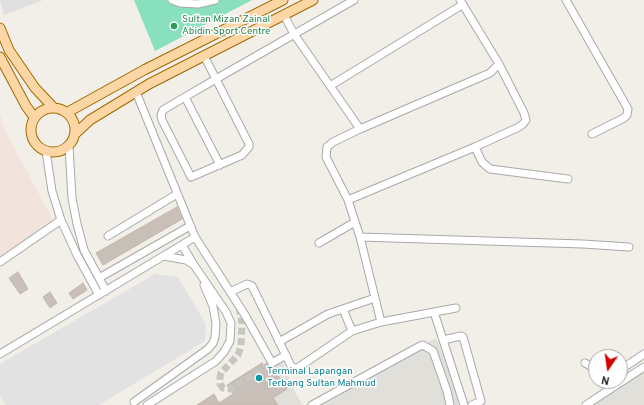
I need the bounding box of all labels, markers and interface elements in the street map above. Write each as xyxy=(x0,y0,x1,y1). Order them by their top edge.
place label: Sultan Mizan Zainal Abidin Sport Centre xyxy=(182,14,270,38)
marker: Sultan Mizan Zainal Abidin Sport Centre xyxy=(169,21,179,31)
north arrow xyxy=(588,349,628,389)
place label: Terminal Lapangan Terbang Sultan Mahmud xyxy=(267,366,376,390)
text: N xyxy=(600,372,611,387)
marker: Terminal Lapangan Terbang Sultan Mahmud xyxy=(254,373,264,383)

